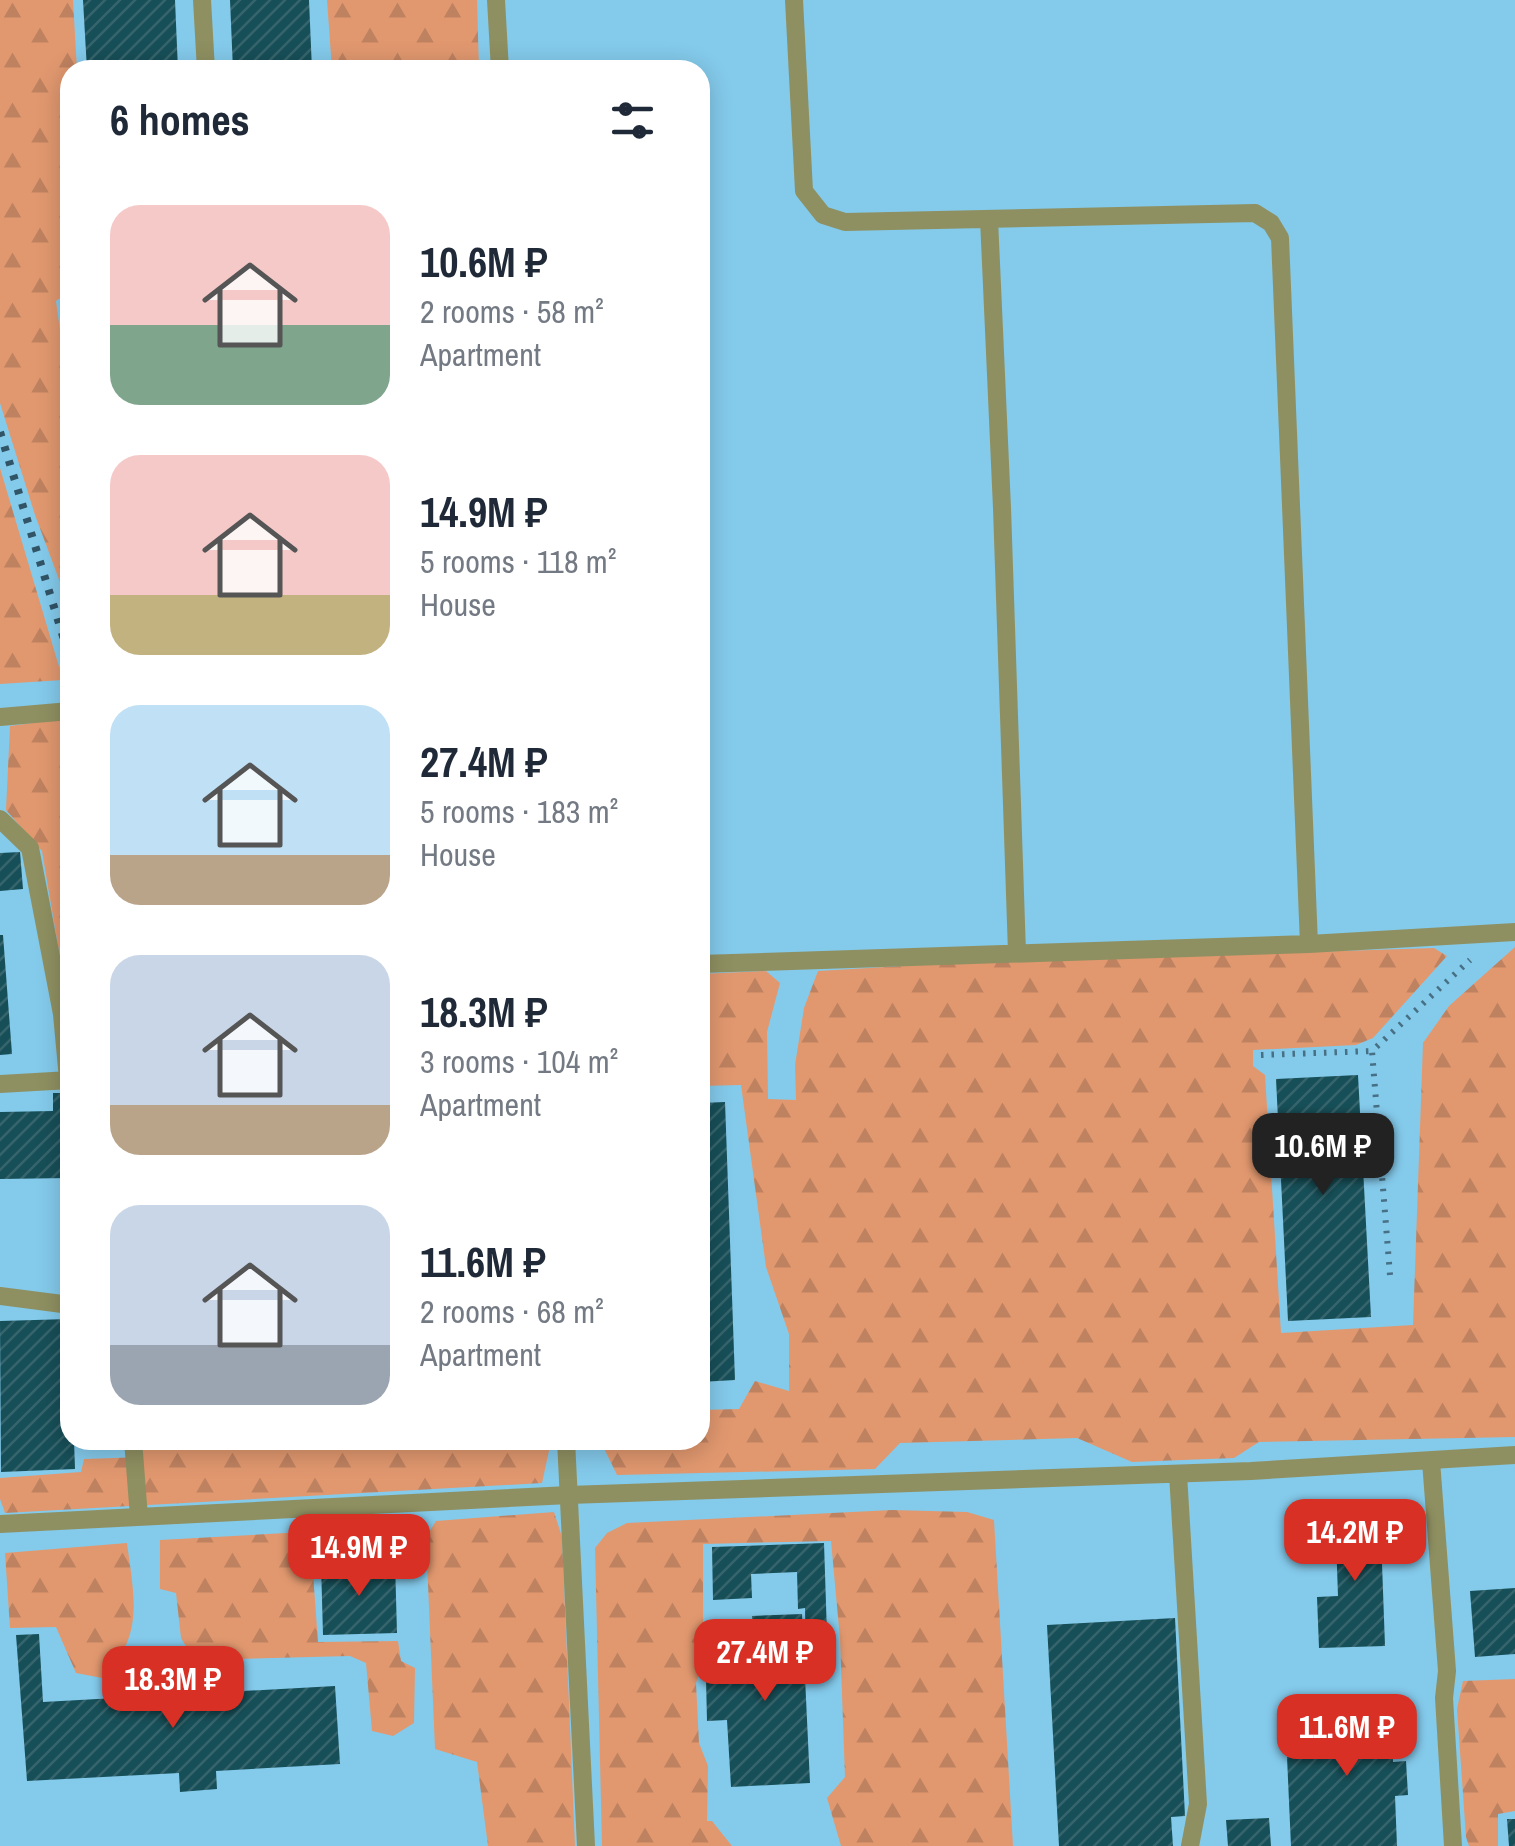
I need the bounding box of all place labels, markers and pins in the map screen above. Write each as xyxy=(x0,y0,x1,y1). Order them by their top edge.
pin: 10.6M ₽ xyxy=(1231,1113,1415,1198)
pin: 14.2M ₽ xyxy=(1263,1499,1447,1584)
pin: 14.9M ₽ xyxy=(267,1514,451,1599)
pin: 27.4M ₽ xyxy=(673,1619,857,1704)
pin: 18.3M ₽ xyxy=(81,1646,265,1731)
pin: 11.6M ₽ xyxy=(1255,1694,1439,1779)

